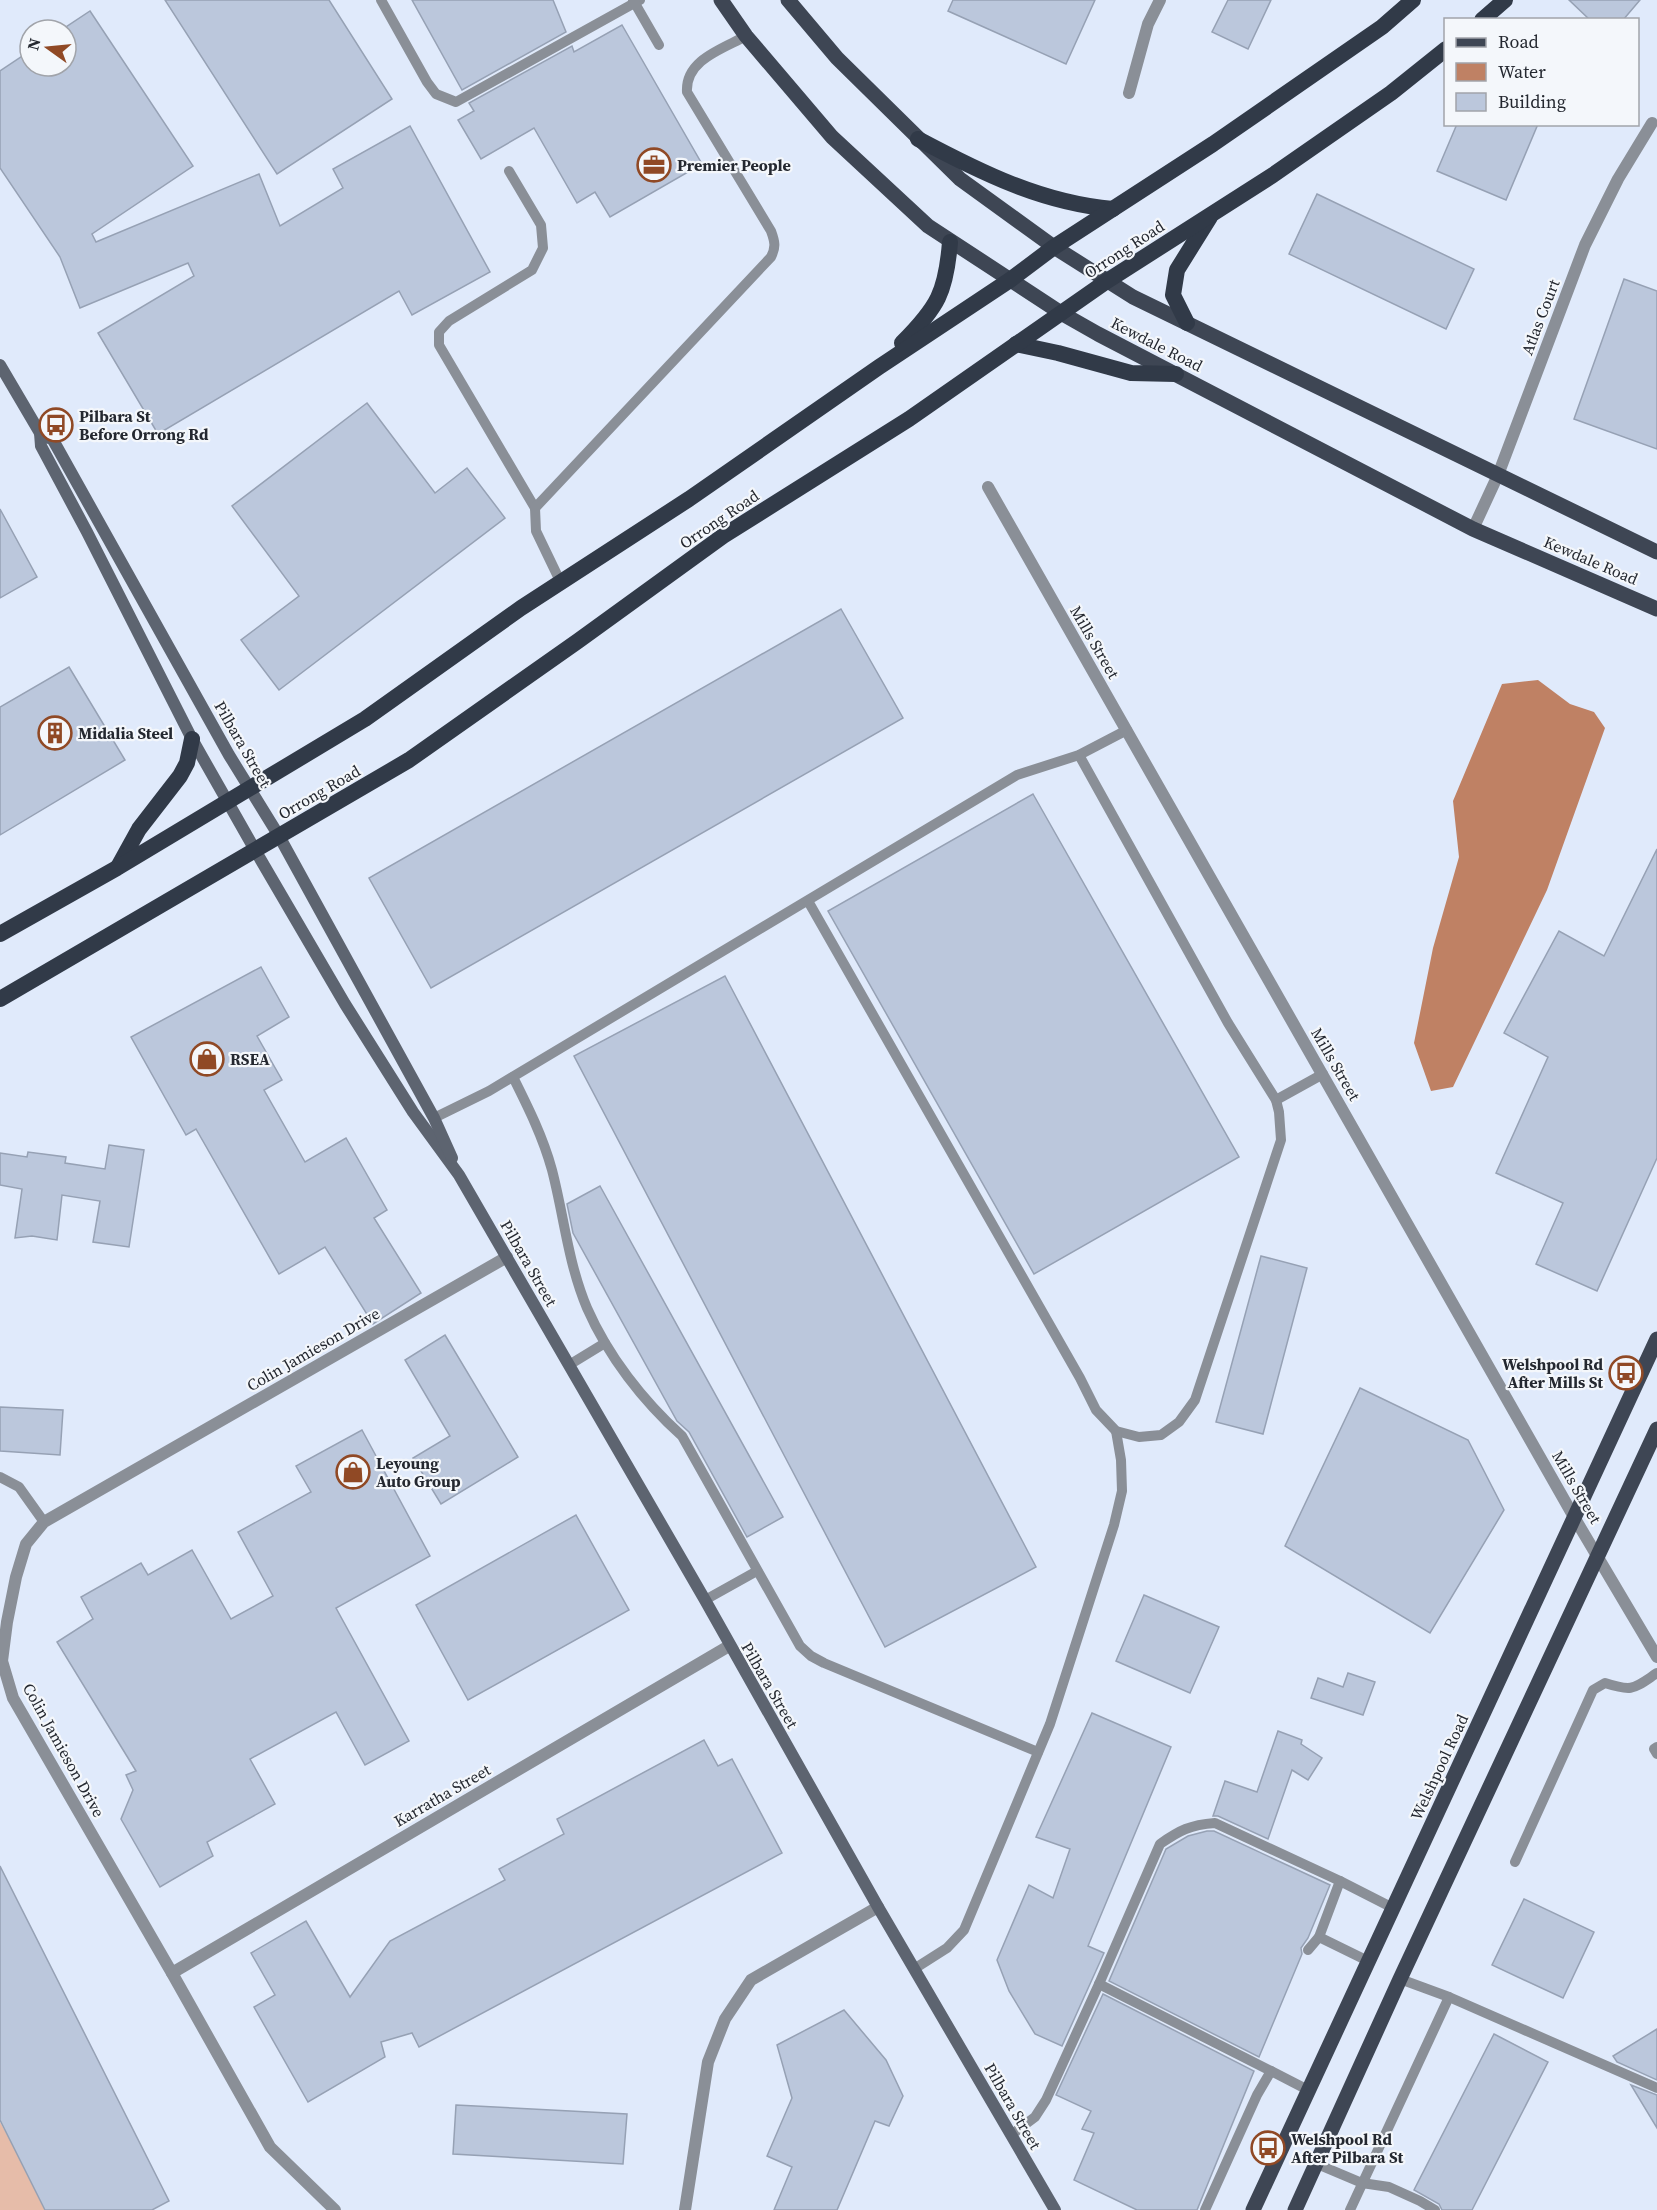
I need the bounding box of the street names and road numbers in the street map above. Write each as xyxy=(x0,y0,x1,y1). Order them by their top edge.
street label: Orrong Road xyxy=(1080,215,1168,283)
street label: Atlas Court xyxy=(1516,275,1565,358)
street label: Kewdale Road xyxy=(1107,311,1207,377)
street label: Orrong Road xyxy=(675,484,763,554)
street label: Kewdale Road xyxy=(1541,530,1641,590)
street label: Mills Street xyxy=(1065,602,1125,683)
street label: Pilbara Street xyxy=(209,697,277,792)
street label: Orrong Road xyxy=(274,760,364,824)
street label: Mills Street xyxy=(1306,1024,1366,1105)
street label: Pilbara Street xyxy=(495,1216,563,1311)
street label: Colin Jamieson Drive xyxy=(242,1302,384,1396)
street label: Mills Street xyxy=(1547,1447,1607,1528)
street label: Pilbara Street xyxy=(736,1638,804,1733)
street label: Colin Jamieson Drive xyxy=(18,1679,110,1821)
street label: Welshpool Road xyxy=(1405,1710,1473,1824)
street label: Karratha Street xyxy=(390,1758,495,1832)
street label: Pilbara Street xyxy=(979,2059,1047,2154)

